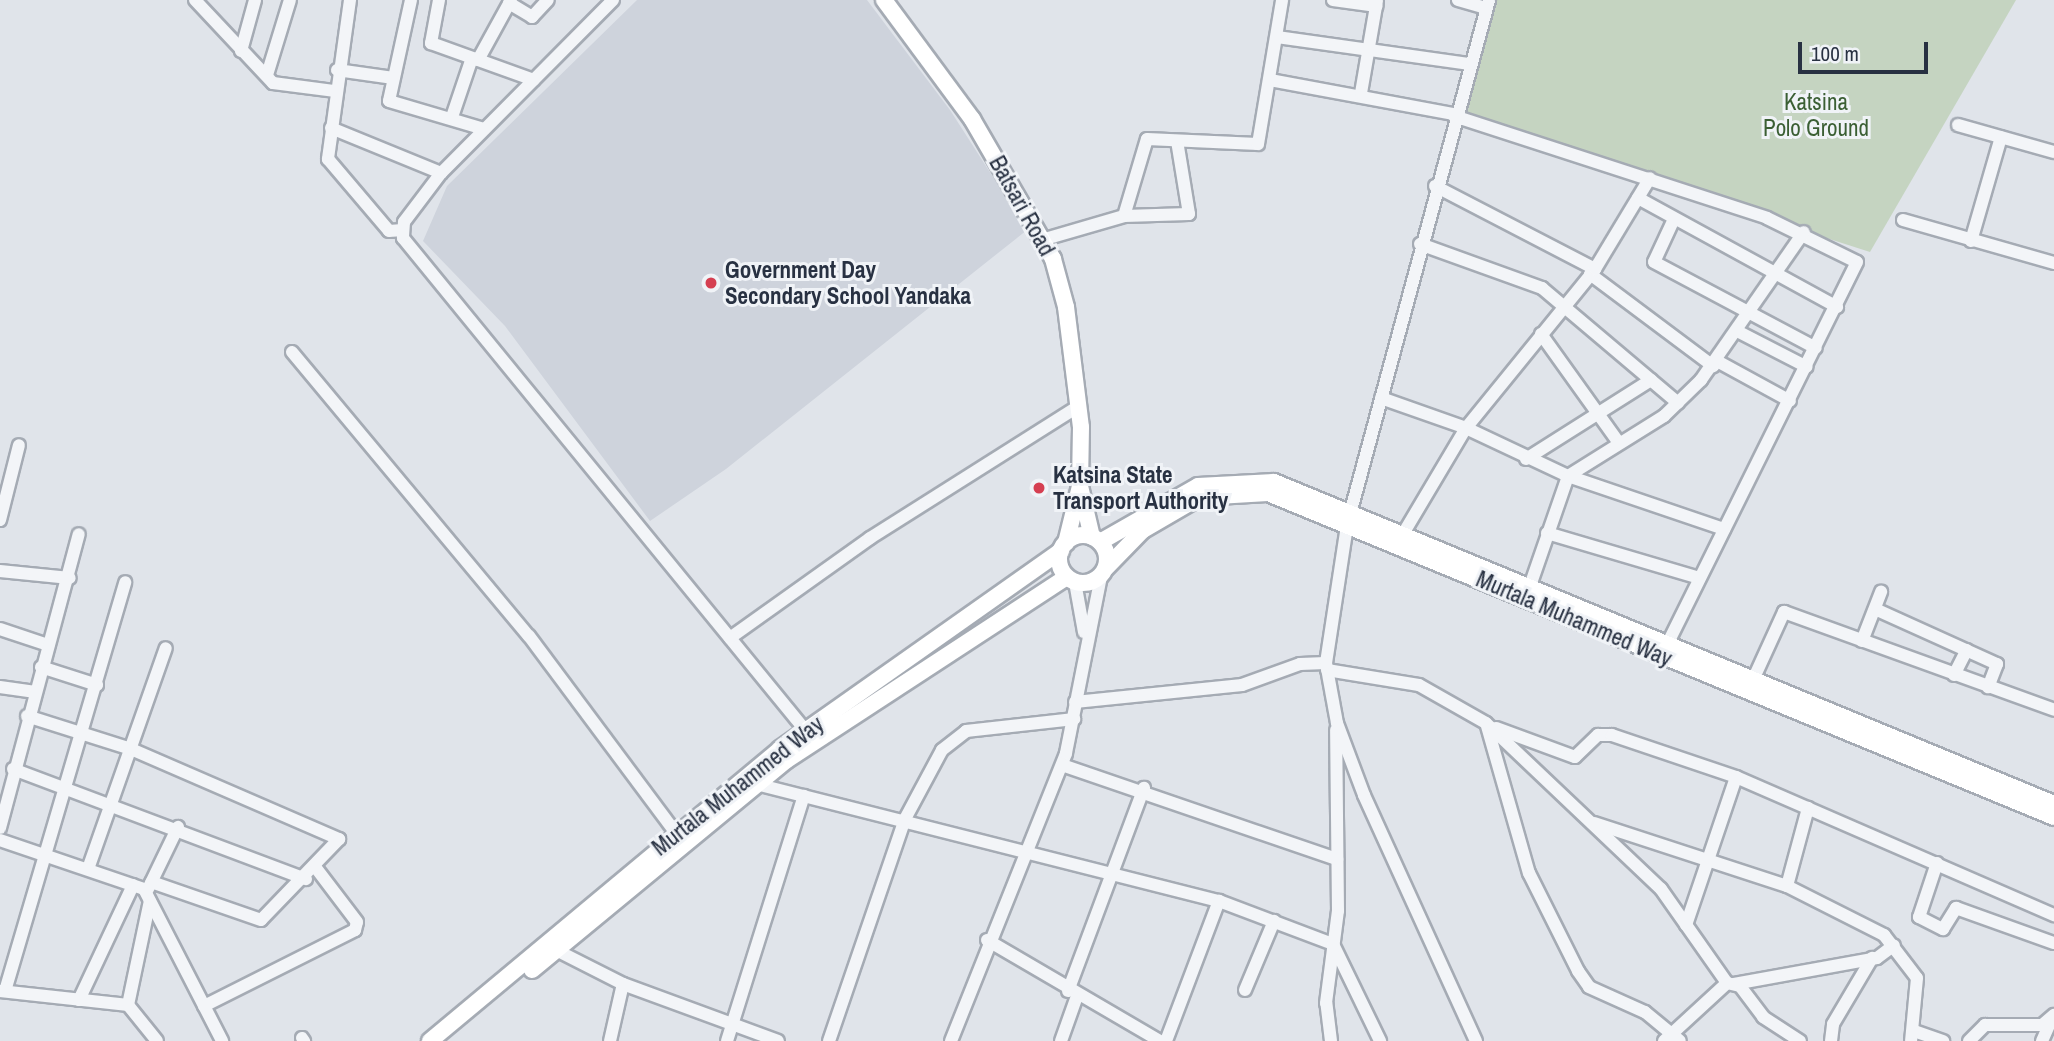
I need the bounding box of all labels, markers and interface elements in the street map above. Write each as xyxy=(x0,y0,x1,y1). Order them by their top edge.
scale bar xyxy=(1802,28,1932,72)
text: 100 m xyxy=(1811,39,1859,68)
park label: Katsina Polo Ground xyxy=(1763,88,1869,142)
street label: Batsari Road xyxy=(983,151,1061,261)
place label: Government Day Secondary School Yandaka xyxy=(725,256,971,310)
marker: Government Day Secondary School Yandaka xyxy=(703,275,719,291)
place label: Katsina State Transport Authority xyxy=(1053,461,1229,515)
marker: Katsina State Transport Authority xyxy=(1031,480,1047,496)
street label: Murtala Muhammed Way xyxy=(1472,565,1676,673)
street label: Murtala Muhammed Way xyxy=(647,710,829,862)

